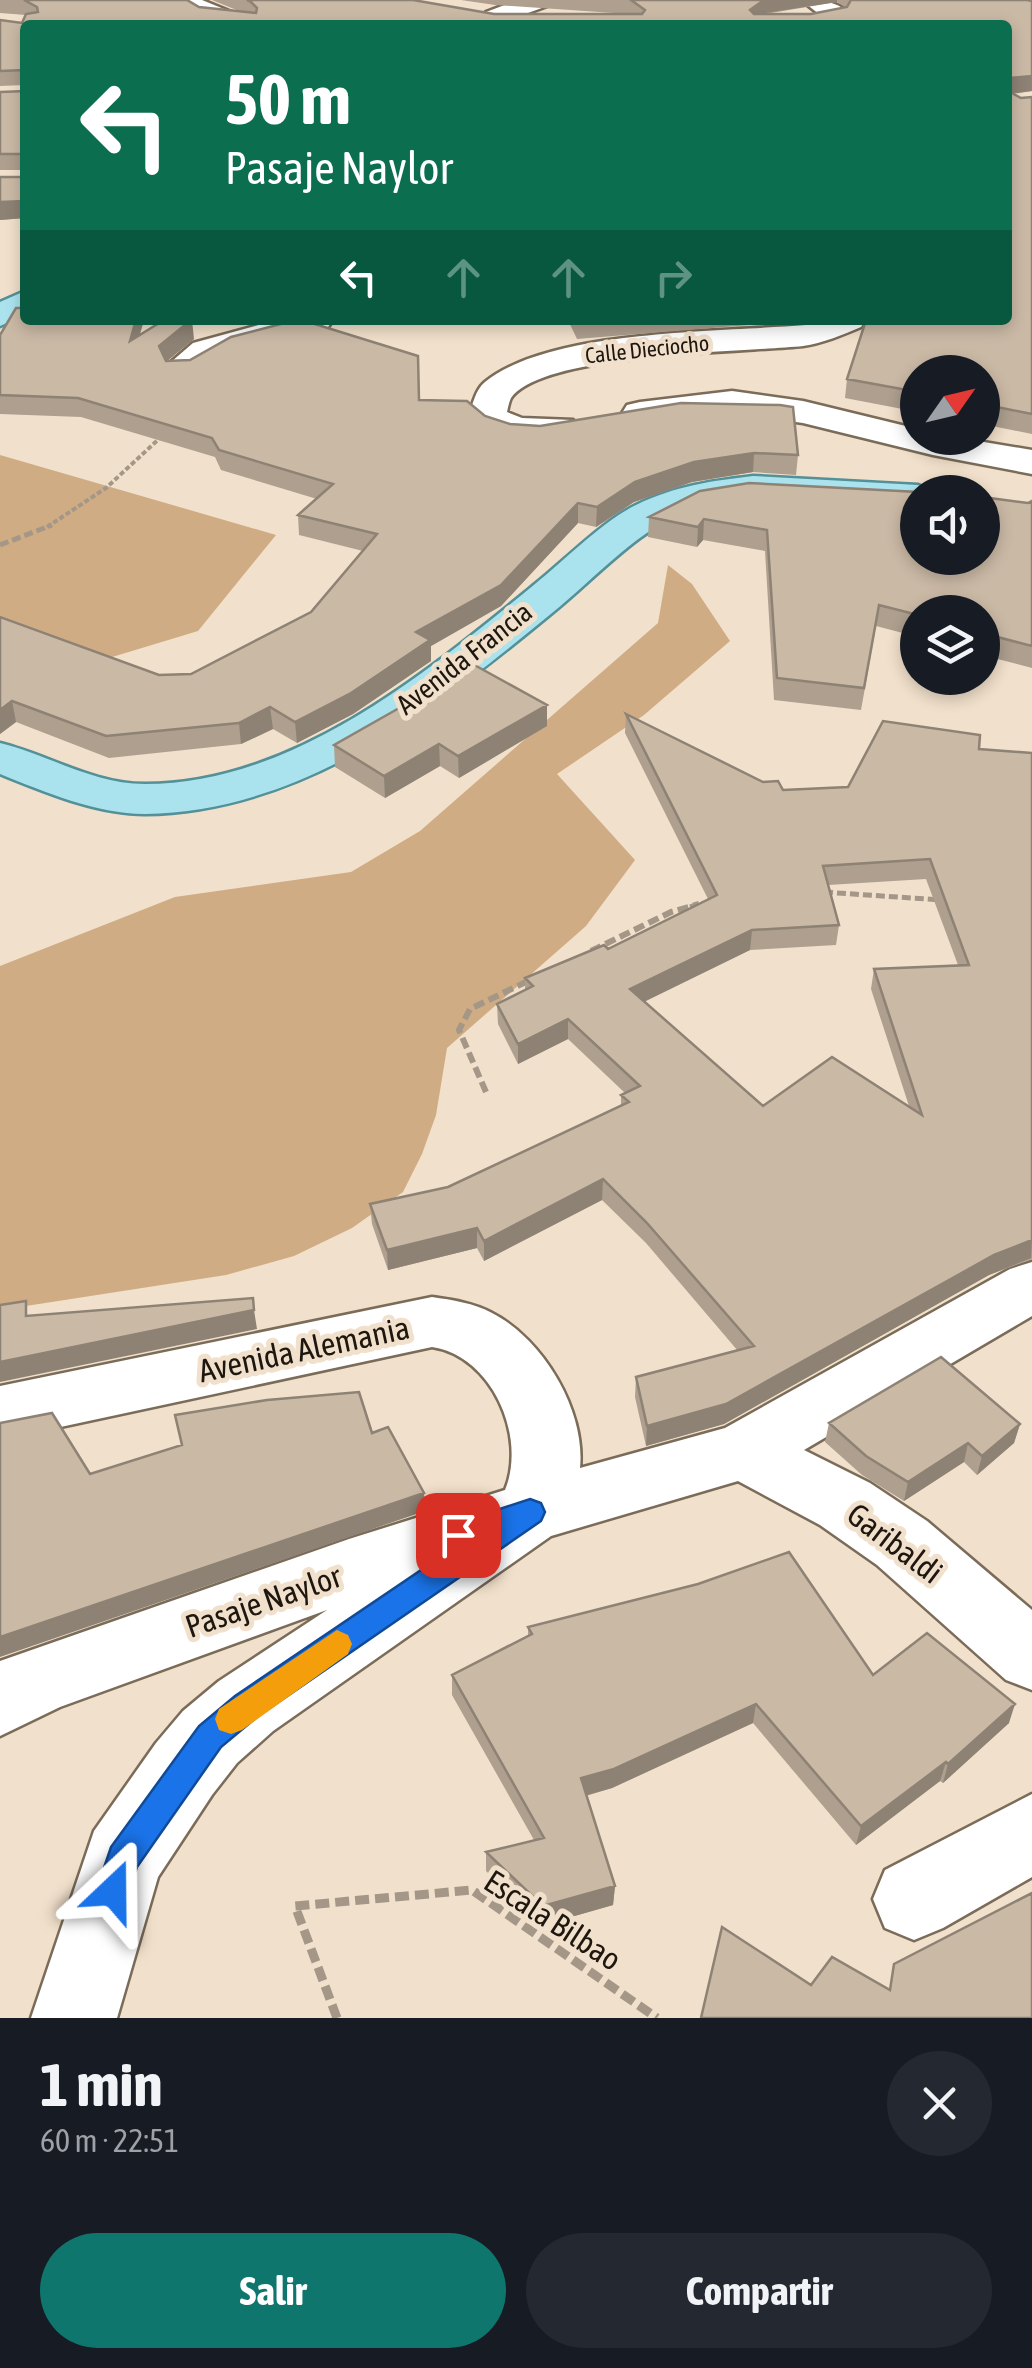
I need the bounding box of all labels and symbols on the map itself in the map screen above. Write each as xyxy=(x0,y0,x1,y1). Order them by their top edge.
street label: Calle Dieciocho xyxy=(584,330,710,368)
north arrow xyxy=(900,355,1000,455)
street label: Avenida Francia xyxy=(390,595,538,721)
street label: Avenida Alemania xyxy=(195,1309,413,1389)
pin xyxy=(416,1493,501,1578)
street label: Garibaldi xyxy=(840,1495,950,1591)
street label: Pasaje Naylor xyxy=(180,1557,346,1645)
position arrow xyxy=(61,1839,165,1943)
street label: Escala Bilbao xyxy=(478,1862,628,1978)

